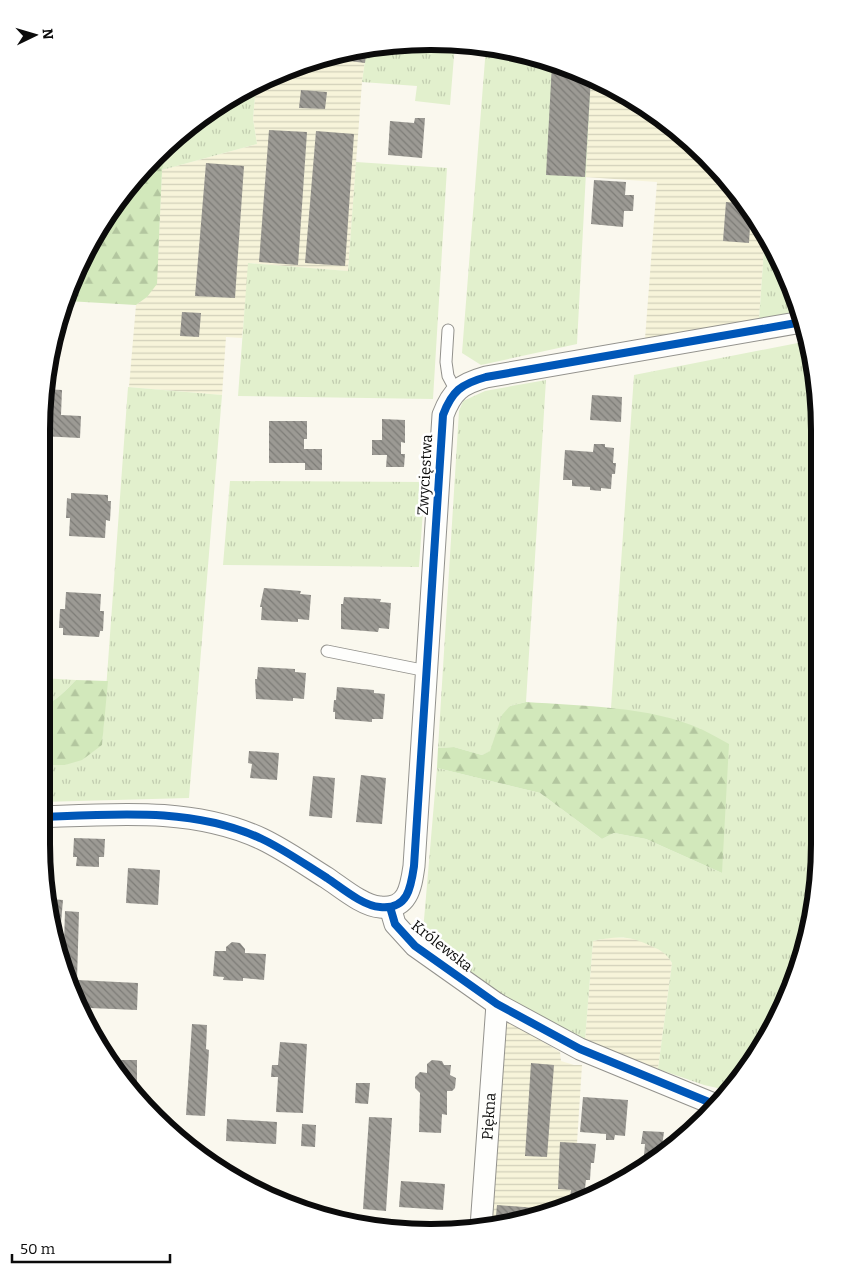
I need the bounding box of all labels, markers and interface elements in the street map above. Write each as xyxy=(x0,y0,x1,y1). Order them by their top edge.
north arrow xyxy=(10,10,60,60)
text: N xyxy=(39,28,56,40)
street label: Zwycięstwa xyxy=(414,434,436,516)
street label: Królewska xyxy=(408,917,476,975)
street label: Piękna xyxy=(478,1092,500,1141)
scale bar xyxy=(12,1232,170,1264)
text: 50 m xyxy=(20,1240,56,1258)

